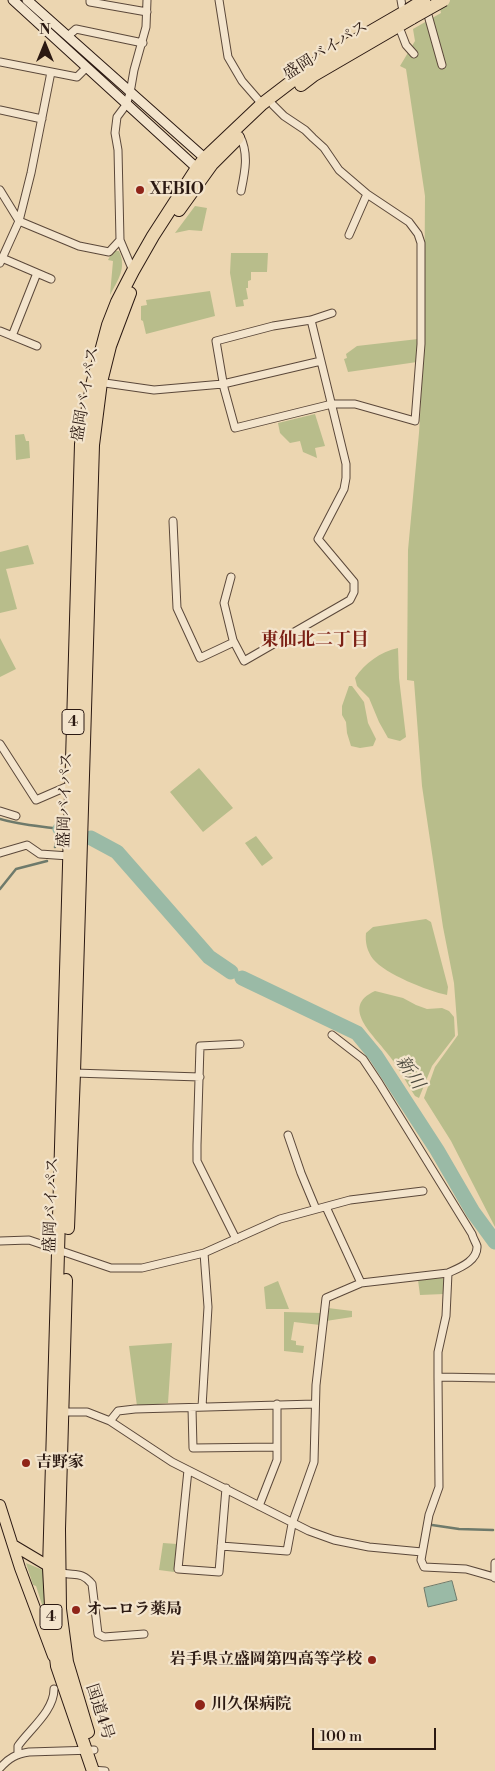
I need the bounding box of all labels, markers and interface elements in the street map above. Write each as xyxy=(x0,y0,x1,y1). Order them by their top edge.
street label: 盛岡バイパス xyxy=(280,17,372,85)
north arrow xyxy=(20,20,70,70)
text: N xyxy=(39,21,51,39)
place label: XEBIO xyxy=(150,180,204,200)
marker: XEBIO xyxy=(134,184,146,196)
street label: 盛岡バイパス xyxy=(68,345,104,443)
district label: 東仙北二丁目 xyxy=(261,630,369,652)
road number: 4 xyxy=(62,710,84,734)
street label: 盛岡バイパス xyxy=(55,752,77,848)
water label: 新川 xyxy=(390,1052,428,1094)
street label: 盛岡バイパス xyxy=(41,1157,63,1253)
place label: 吉野家 xyxy=(36,1453,84,1473)
marker: 吉野家 xyxy=(20,1457,32,1469)
place label: オーロラ薬局 xyxy=(86,1600,182,1620)
road number: 4 xyxy=(40,1604,62,1630)
marker: オーロラ薬局 xyxy=(70,1604,82,1616)
place label: 岩手県立盛岡第四高等学校 xyxy=(170,1650,362,1670)
marker: 岩手県立盛岡第四高等学校 xyxy=(366,1654,378,1666)
street label: 国道4号 xyxy=(81,1682,117,1742)
place label: 川久保病院 xyxy=(211,1695,291,1715)
marker: 川久保病院 xyxy=(193,1698,207,1712)
scale bar xyxy=(315,1718,439,1750)
text: 100 m xyxy=(320,1727,362,1746)

